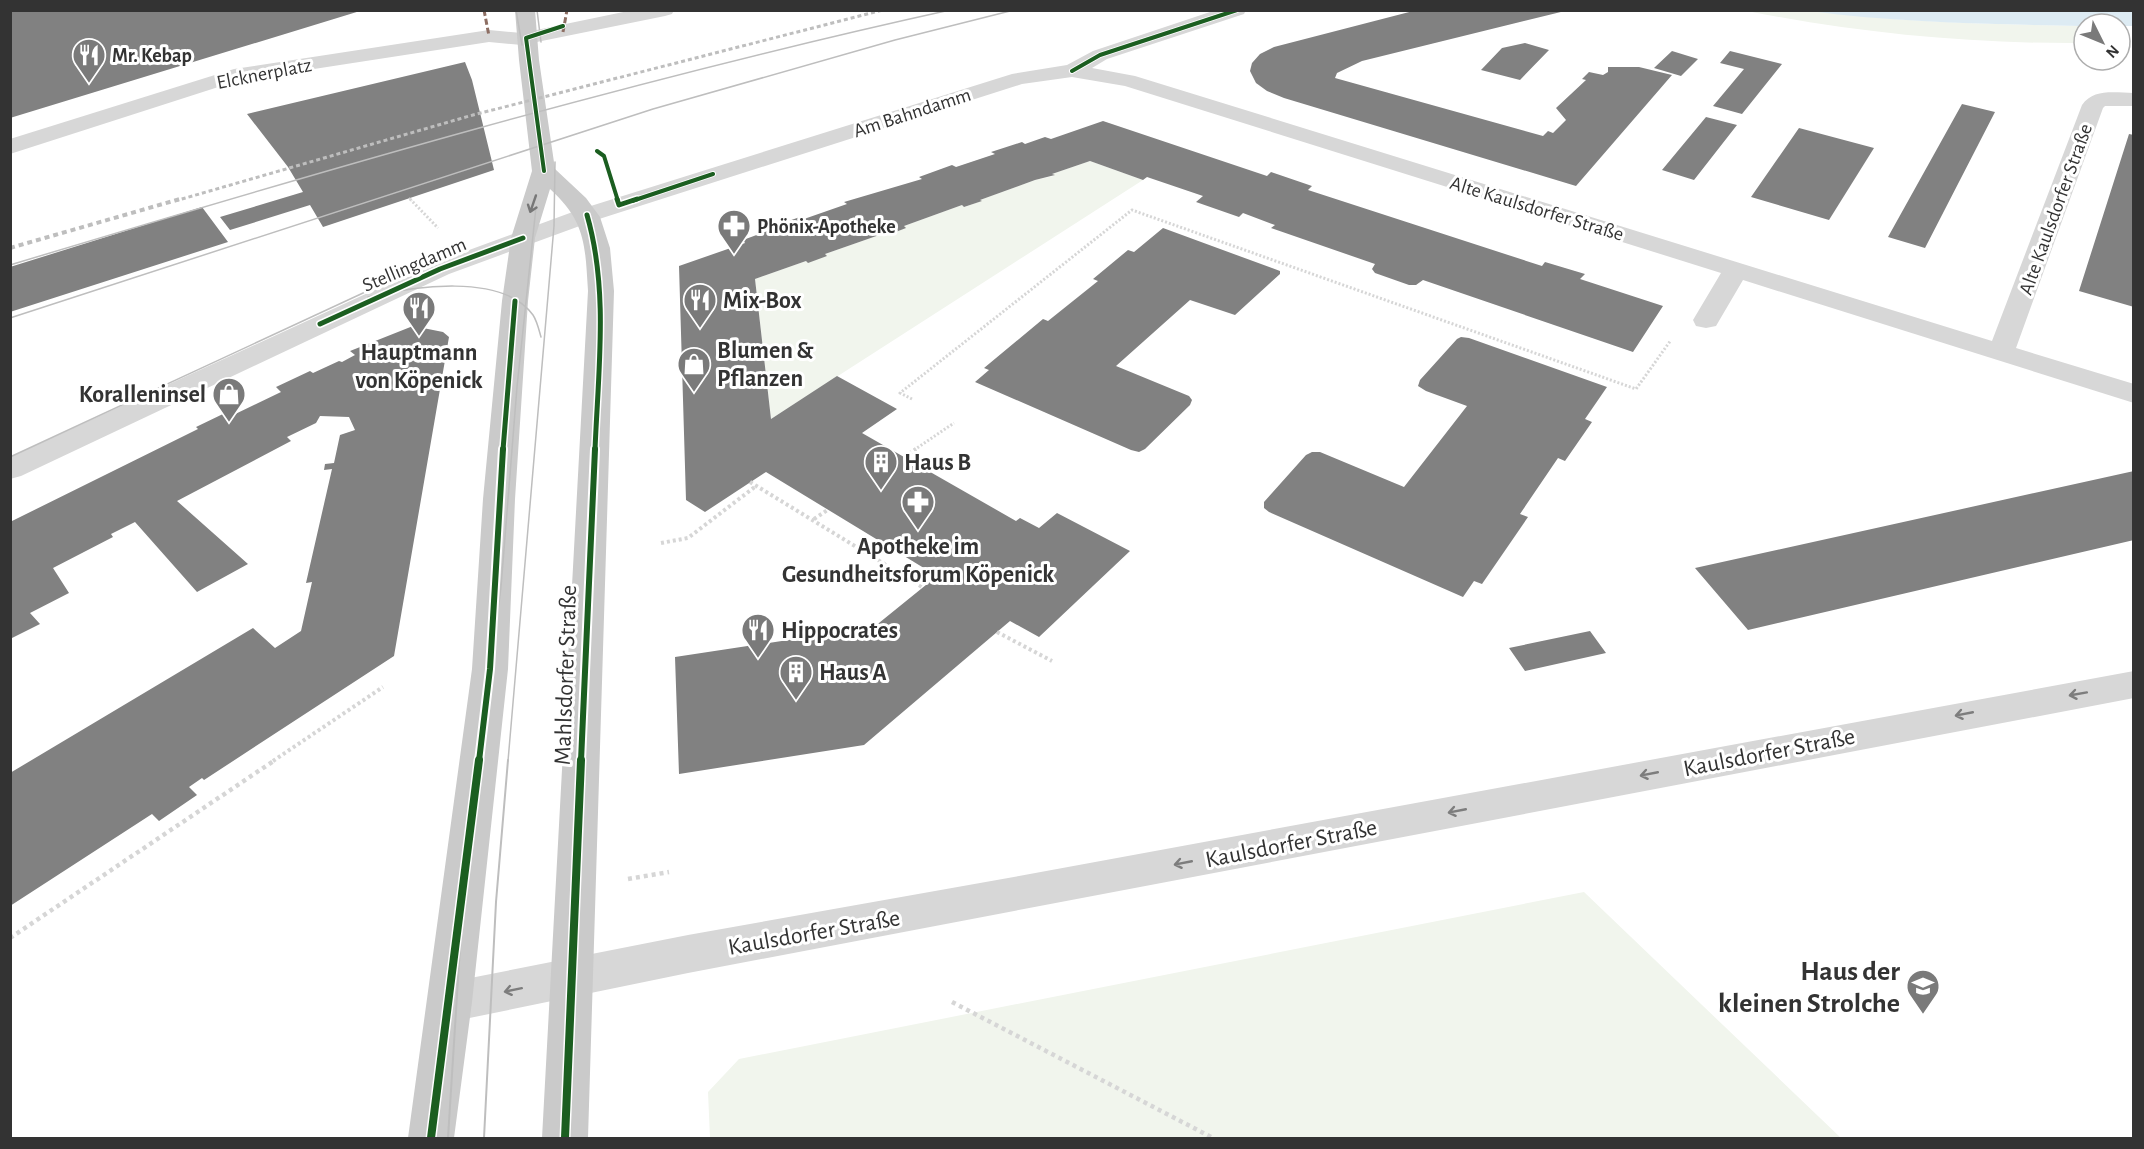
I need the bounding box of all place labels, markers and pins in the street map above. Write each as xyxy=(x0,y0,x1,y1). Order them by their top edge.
restaurant icon: Mr. Kebap xyxy=(71,37,107,84)
place label: Mr. Kebap xyxy=(112,46,192,66)
pharmacy icon: Phönix-Apotheke xyxy=(716,208,752,255)
place label: Phönix-Apotheke xyxy=(757,217,896,237)
restaurant icon: Mix-Box xyxy=(682,282,718,329)
place label: Mix-Box xyxy=(723,289,802,313)
restaurant icon: Hauptmann von Köpenick xyxy=(401,290,437,337)
place label: Blumen & Pflanzen xyxy=(717,339,814,391)
place label: Hauptmann von Köpenick xyxy=(355,341,483,393)
shop icon: Blumen & Pflanzen xyxy=(676,346,712,393)
shop icon: Koralleninsel xyxy=(211,376,247,423)
place label: Koralleninsel xyxy=(79,383,206,407)
building icon: Haus B xyxy=(863,444,899,491)
place label: Haus B xyxy=(904,451,971,475)
pharmacy icon: Apotheke im Gesundheitsforum Köpenick xyxy=(900,484,936,531)
place label: Apotheke im Gesundheitsforum Köpenick xyxy=(782,535,1054,587)
restaurant icon: Hippocrates xyxy=(740,612,776,659)
place label: Hippocrates xyxy=(781,619,898,643)
building icon: Haus A xyxy=(778,654,814,701)
place label: Haus A xyxy=(819,661,887,685)
place label: Haus der kleinen Strolche xyxy=(1718,958,1900,1018)
school or university icon: Haus der kleinen Strolche xyxy=(1905,968,1941,1015)

